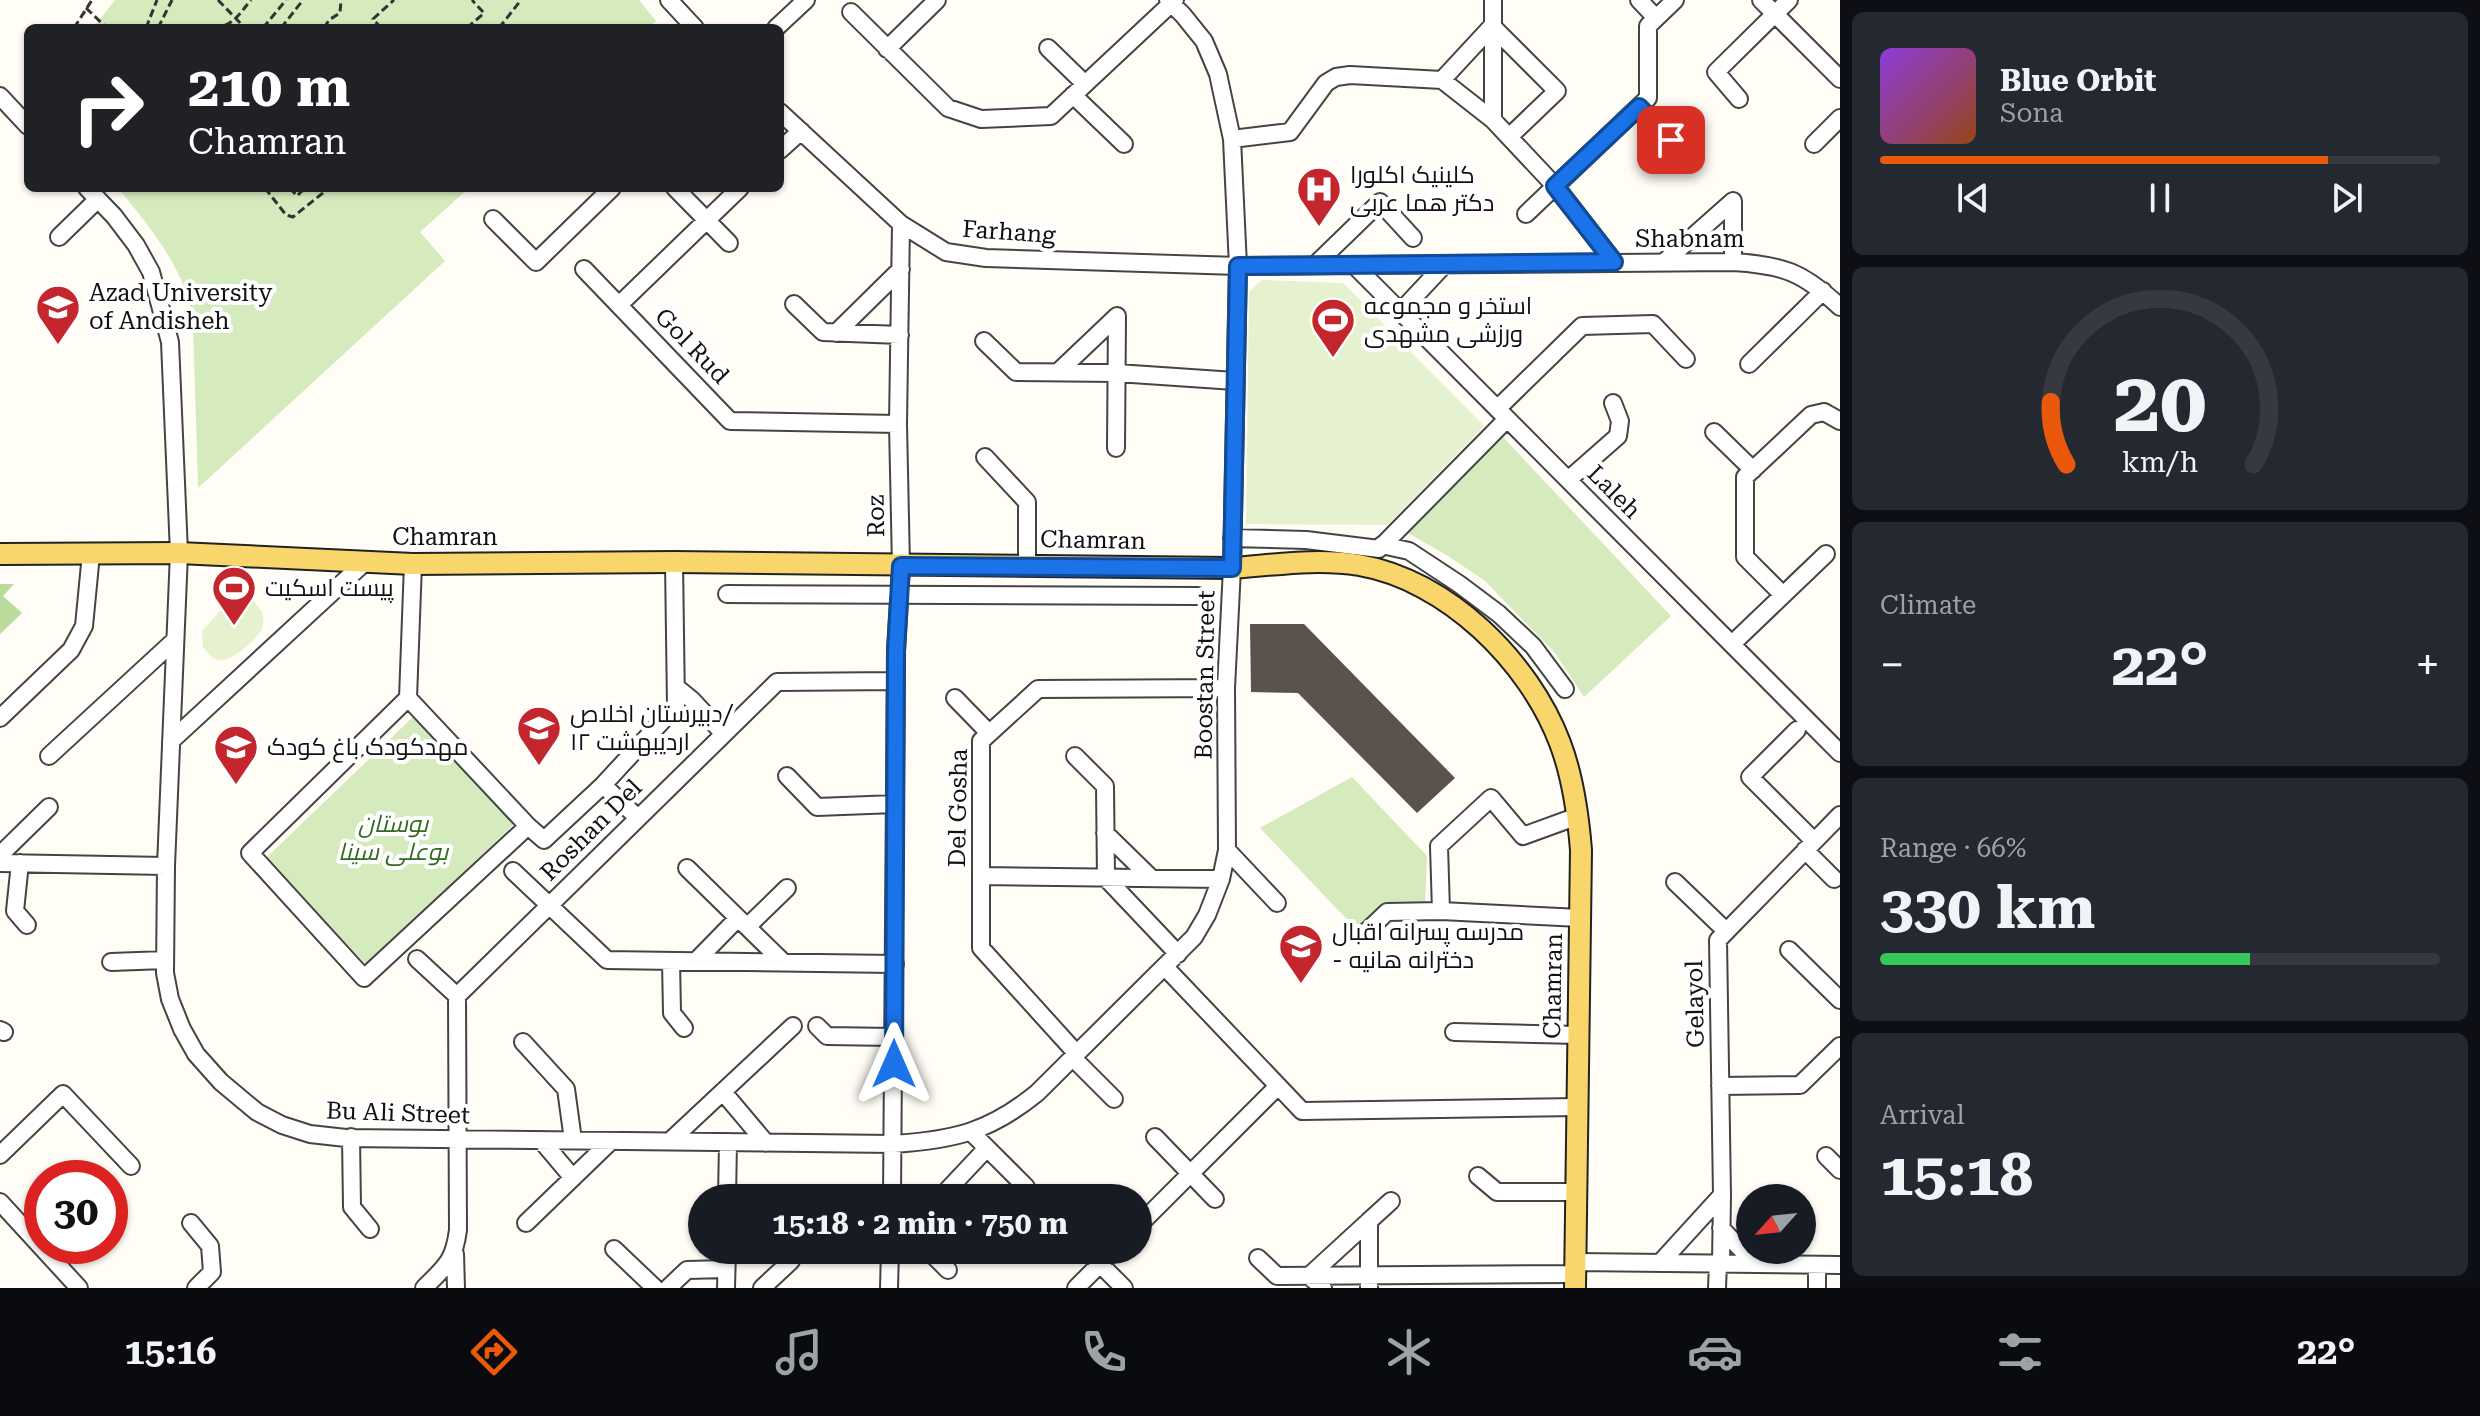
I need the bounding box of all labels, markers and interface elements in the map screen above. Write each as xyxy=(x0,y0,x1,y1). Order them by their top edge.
text: 210 m xyxy=(188,54,350,120)
icon: right xyxy=(56,56,160,160)
text: Blue Orbit xyxy=(2000,63,2156,98)
text: Sona xyxy=(2000,98,2063,128)
pin xyxy=(1637,106,1705,174)
icon: arrive xyxy=(1649,118,1693,162)
text: Chamran xyxy=(188,121,347,163)
place label: کلینیک اکلورا دکتر هما عربی xyxy=(1350,161,1494,217)
hospital icon: کلینیک اکلورا دکتر هما عربی xyxy=(1295,165,1343,228)
icon: previous xyxy=(1951,176,1995,220)
icon: pause xyxy=(2138,176,2182,220)
icon: next xyxy=(2325,176,2369,220)
street label: Farhang xyxy=(961,215,1057,249)
street label: Shabnam xyxy=(1635,225,1745,253)
place label: Azad University of Andisheh xyxy=(89,279,273,335)
school or university icon: Azad University of Andisheh xyxy=(34,283,82,346)
place label: استخر و مجموعه ورزشی مشهدی xyxy=(1364,292,1532,348)
sports icon: استخر و مجموعه ورزشی مشهدی xyxy=(1309,296,1357,359)
street label: Gol Rud xyxy=(649,302,735,390)
text: 20 xyxy=(2113,353,2207,450)
text: km/h xyxy=(2122,445,2198,479)
street label: Laleh xyxy=(1581,459,1647,525)
street label: Roz xyxy=(862,495,890,537)
street label: Chamran xyxy=(392,523,498,551)
street label: Chamran xyxy=(1040,525,1146,555)
sports icon: پیست اسکیت xyxy=(210,564,258,627)
place label: پیست اسکیت xyxy=(265,574,394,604)
street label: Boostan Street xyxy=(1190,590,1220,760)
text: Climate xyxy=(1880,590,1976,620)
text: 22° xyxy=(2111,629,2209,700)
text: − xyxy=(1880,639,1905,691)
text: + xyxy=(2415,639,2440,691)
place label: دبیرستان اخلاص/ ۱۲ اردیبهشت xyxy=(570,700,734,756)
school or university icon: دبیرستان اخلاص/ ۱۲ اردیبهشت xyxy=(515,704,563,767)
school or university icon: مهدکودک باغ کودک xyxy=(212,723,260,786)
place label: مهدکودک باغ کودک xyxy=(267,733,469,763)
street label: Del Gosha xyxy=(943,748,973,868)
street label: Roshan Del xyxy=(535,774,647,886)
park label: بوستان بوعلی سینا xyxy=(338,810,450,866)
text: Range · 66% xyxy=(1880,833,2026,863)
text: 330 km xyxy=(1880,872,2095,943)
place label: مدرسه پسرانه اقبال - دخترانه هانیه xyxy=(1332,918,1524,974)
school or university icon: مدرسه پسرانه اقبال - دخترانه هانیه xyxy=(1277,922,1325,985)
street label: Chamran xyxy=(1538,933,1568,1039)
street label: Gelayol xyxy=(1680,960,1710,1048)
position arrow xyxy=(852,1022,936,1106)
street label: Bu Ali Street xyxy=(326,1096,470,1130)
text: Arrival xyxy=(1880,1100,1965,1130)
text: 15:18 xyxy=(1880,1139,2033,1210)
speed limit sign: 30 xyxy=(24,1160,128,1264)
north arrow xyxy=(1736,1184,1816,1264)
map controls xyxy=(1736,1184,1816,1264)
text: 15:18 · 2 min · 750 m xyxy=(772,1206,1068,1241)
icon: directions xyxy=(466,1324,522,1380)
icon: music xyxy=(771,1324,827,1380)
icon: phone xyxy=(1076,1324,1132,1380)
icon: climate xyxy=(1381,1324,1437,1380)
icon: car xyxy=(1687,1324,1743,1380)
icon: filters xyxy=(1992,1324,2048,1380)
text: 15:16 xyxy=(125,1331,217,1373)
text: 22° xyxy=(2297,1331,2355,1373)

